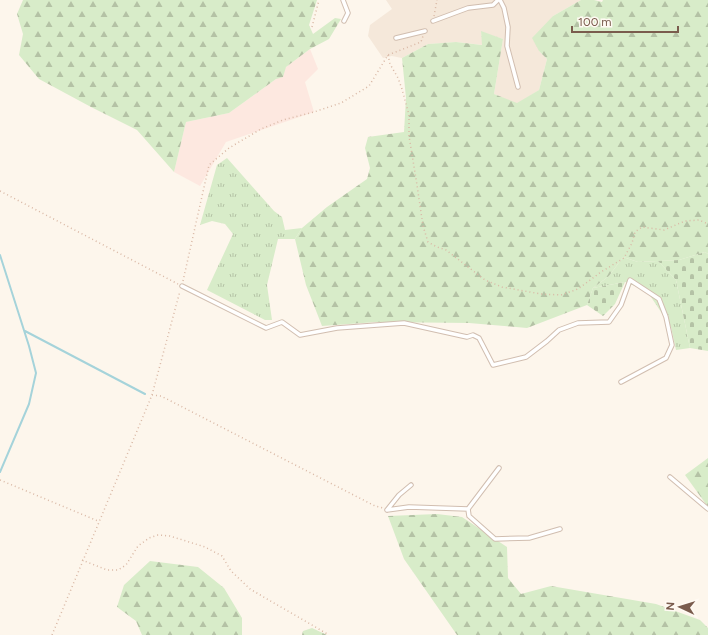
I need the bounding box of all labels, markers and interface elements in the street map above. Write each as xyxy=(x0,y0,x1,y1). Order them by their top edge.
scale bar xyxy=(572,8,678,34)
text: 100 m xyxy=(578,15,612,29)
north arrow xyxy=(660,587,700,627)
text: N xyxy=(664,602,677,611)

